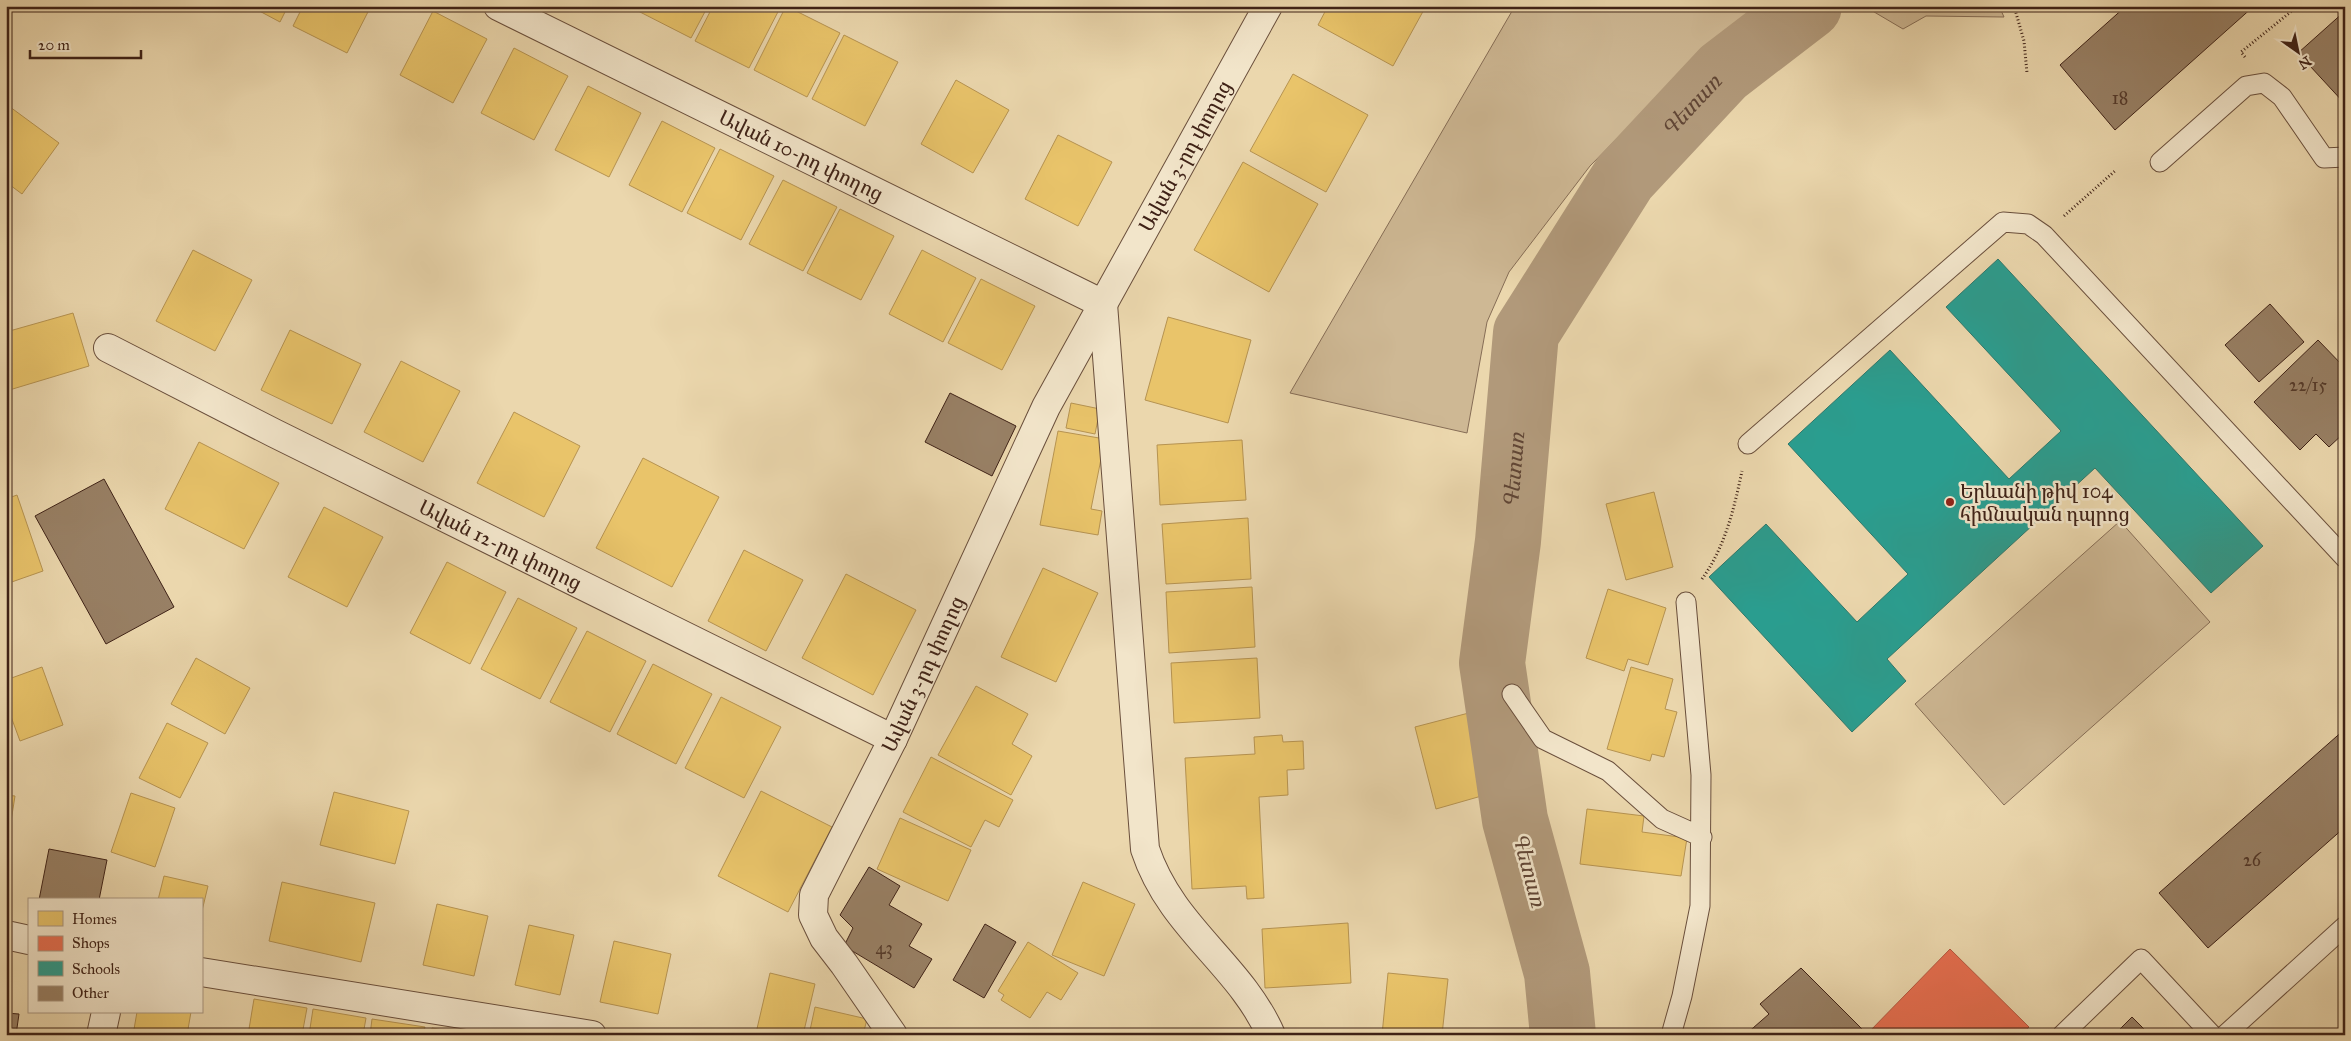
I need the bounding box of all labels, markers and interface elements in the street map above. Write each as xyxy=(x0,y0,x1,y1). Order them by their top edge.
scale bar xyxy=(30,28,141,60)
north arrow xyxy=(2274,28,2324,78)
text: 20 m xyxy=(38,36,70,54)
text: N xyxy=(2295,52,2314,73)
water label: Գետառ xyxy=(1656,69,1727,142)
street label: Ավան 3-րդ փողոց xyxy=(1134,76,1236,236)
house number: 18 xyxy=(2112,87,2128,109)
street label: Ավան 10-րդ փողոց xyxy=(715,105,887,206)
house number: 22/15 xyxy=(2289,374,2328,396)
water label: Գետառ xyxy=(1498,431,1530,509)
place label: Երևանի թիվ 104 հիմնական դպրոց xyxy=(1960,479,2130,526)
street label: Ավան 12-րդ փողոց xyxy=(415,495,586,595)
marker: Երևանի թիվ 104 հիմնական դպրոց xyxy=(1944,496,1956,508)
street label: Ավան 3-րդ փողոց xyxy=(876,592,969,756)
water label: Գետառ xyxy=(1507,830,1551,910)
house number: 26 xyxy=(2243,849,2262,871)
legend xyxy=(28,898,202,1014)
text: Homes xyxy=(72,910,117,928)
text: Shops xyxy=(72,934,110,952)
house number: 43 xyxy=(875,937,893,959)
text: Schools xyxy=(72,960,120,978)
text: Other xyxy=(72,984,109,1002)

